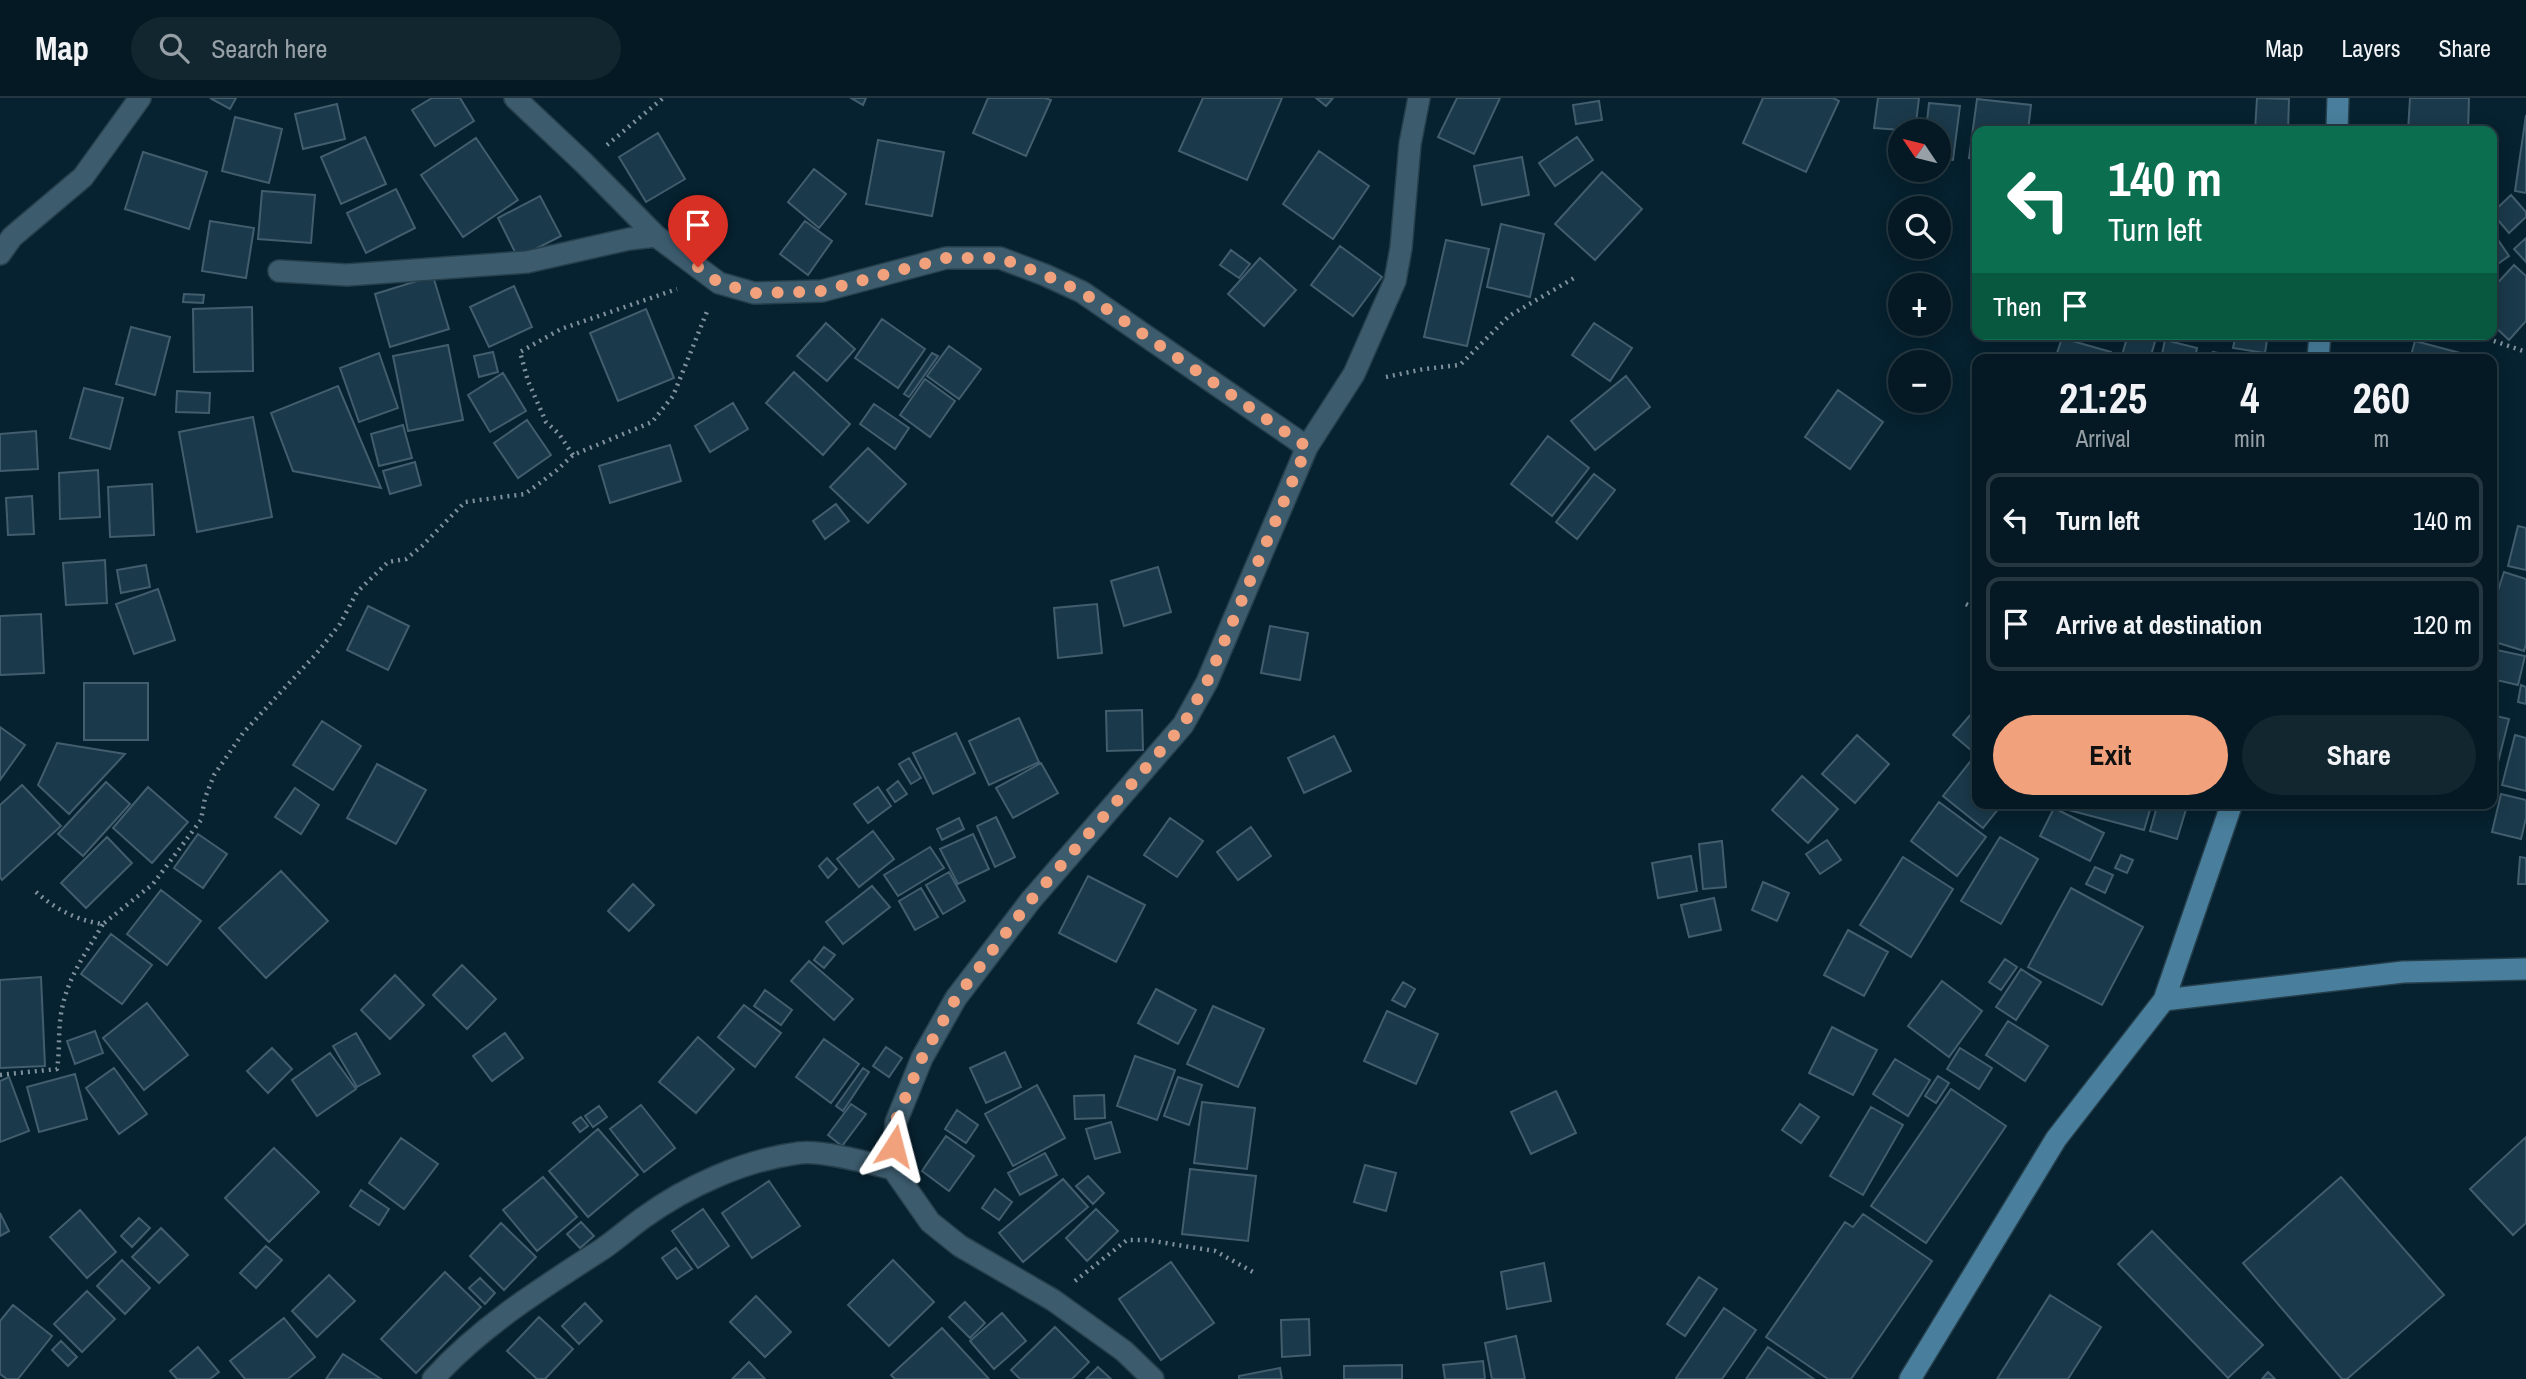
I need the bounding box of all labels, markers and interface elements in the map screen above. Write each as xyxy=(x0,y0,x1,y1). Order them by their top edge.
search box xyxy=(131,17,621,80)
text: Map xyxy=(35,26,89,70)
icon: search xyxy=(155,29,193,67)
text: Search here xyxy=(211,31,327,66)
text: Map xyxy=(2265,32,2303,64)
text: Layers xyxy=(2341,32,2400,64)
text: Share xyxy=(2438,32,2491,64)
north arrow xyxy=(1888,119,1951,182)
map controls xyxy=(1888,119,1951,413)
text: 140 m xyxy=(2108,145,2222,211)
icon: left xyxy=(1993,154,2084,245)
pin xyxy=(668,195,728,267)
button: search xyxy=(1888,196,1951,259)
icon: arrive xyxy=(679,206,717,244)
text: Turn left xyxy=(2108,208,2202,251)
button: + xyxy=(1888,273,1951,336)
icon: arrive xyxy=(2056,287,2094,325)
text: Then xyxy=(1993,289,2042,324)
button: − xyxy=(1888,350,1951,413)
text: 21:25 xyxy=(2059,370,2147,426)
text: 4 xyxy=(2240,370,2259,426)
text: 260 xyxy=(2353,370,2410,426)
text: Arrival xyxy=(2076,423,2130,454)
text: min xyxy=(2234,423,2266,454)
text: m xyxy=(2373,423,2389,454)
icon: left xyxy=(1997,501,2035,539)
text: Turn left xyxy=(2056,503,2140,538)
text: 140 m xyxy=(2413,503,2472,538)
icon: arrive xyxy=(1997,605,2035,643)
text: Arrive at destination xyxy=(2056,607,2262,642)
text: 120 m xyxy=(2413,607,2472,642)
button: Exit xyxy=(1993,715,2228,795)
button: Share xyxy=(2242,715,2476,795)
position arrow xyxy=(857,1109,931,1183)

